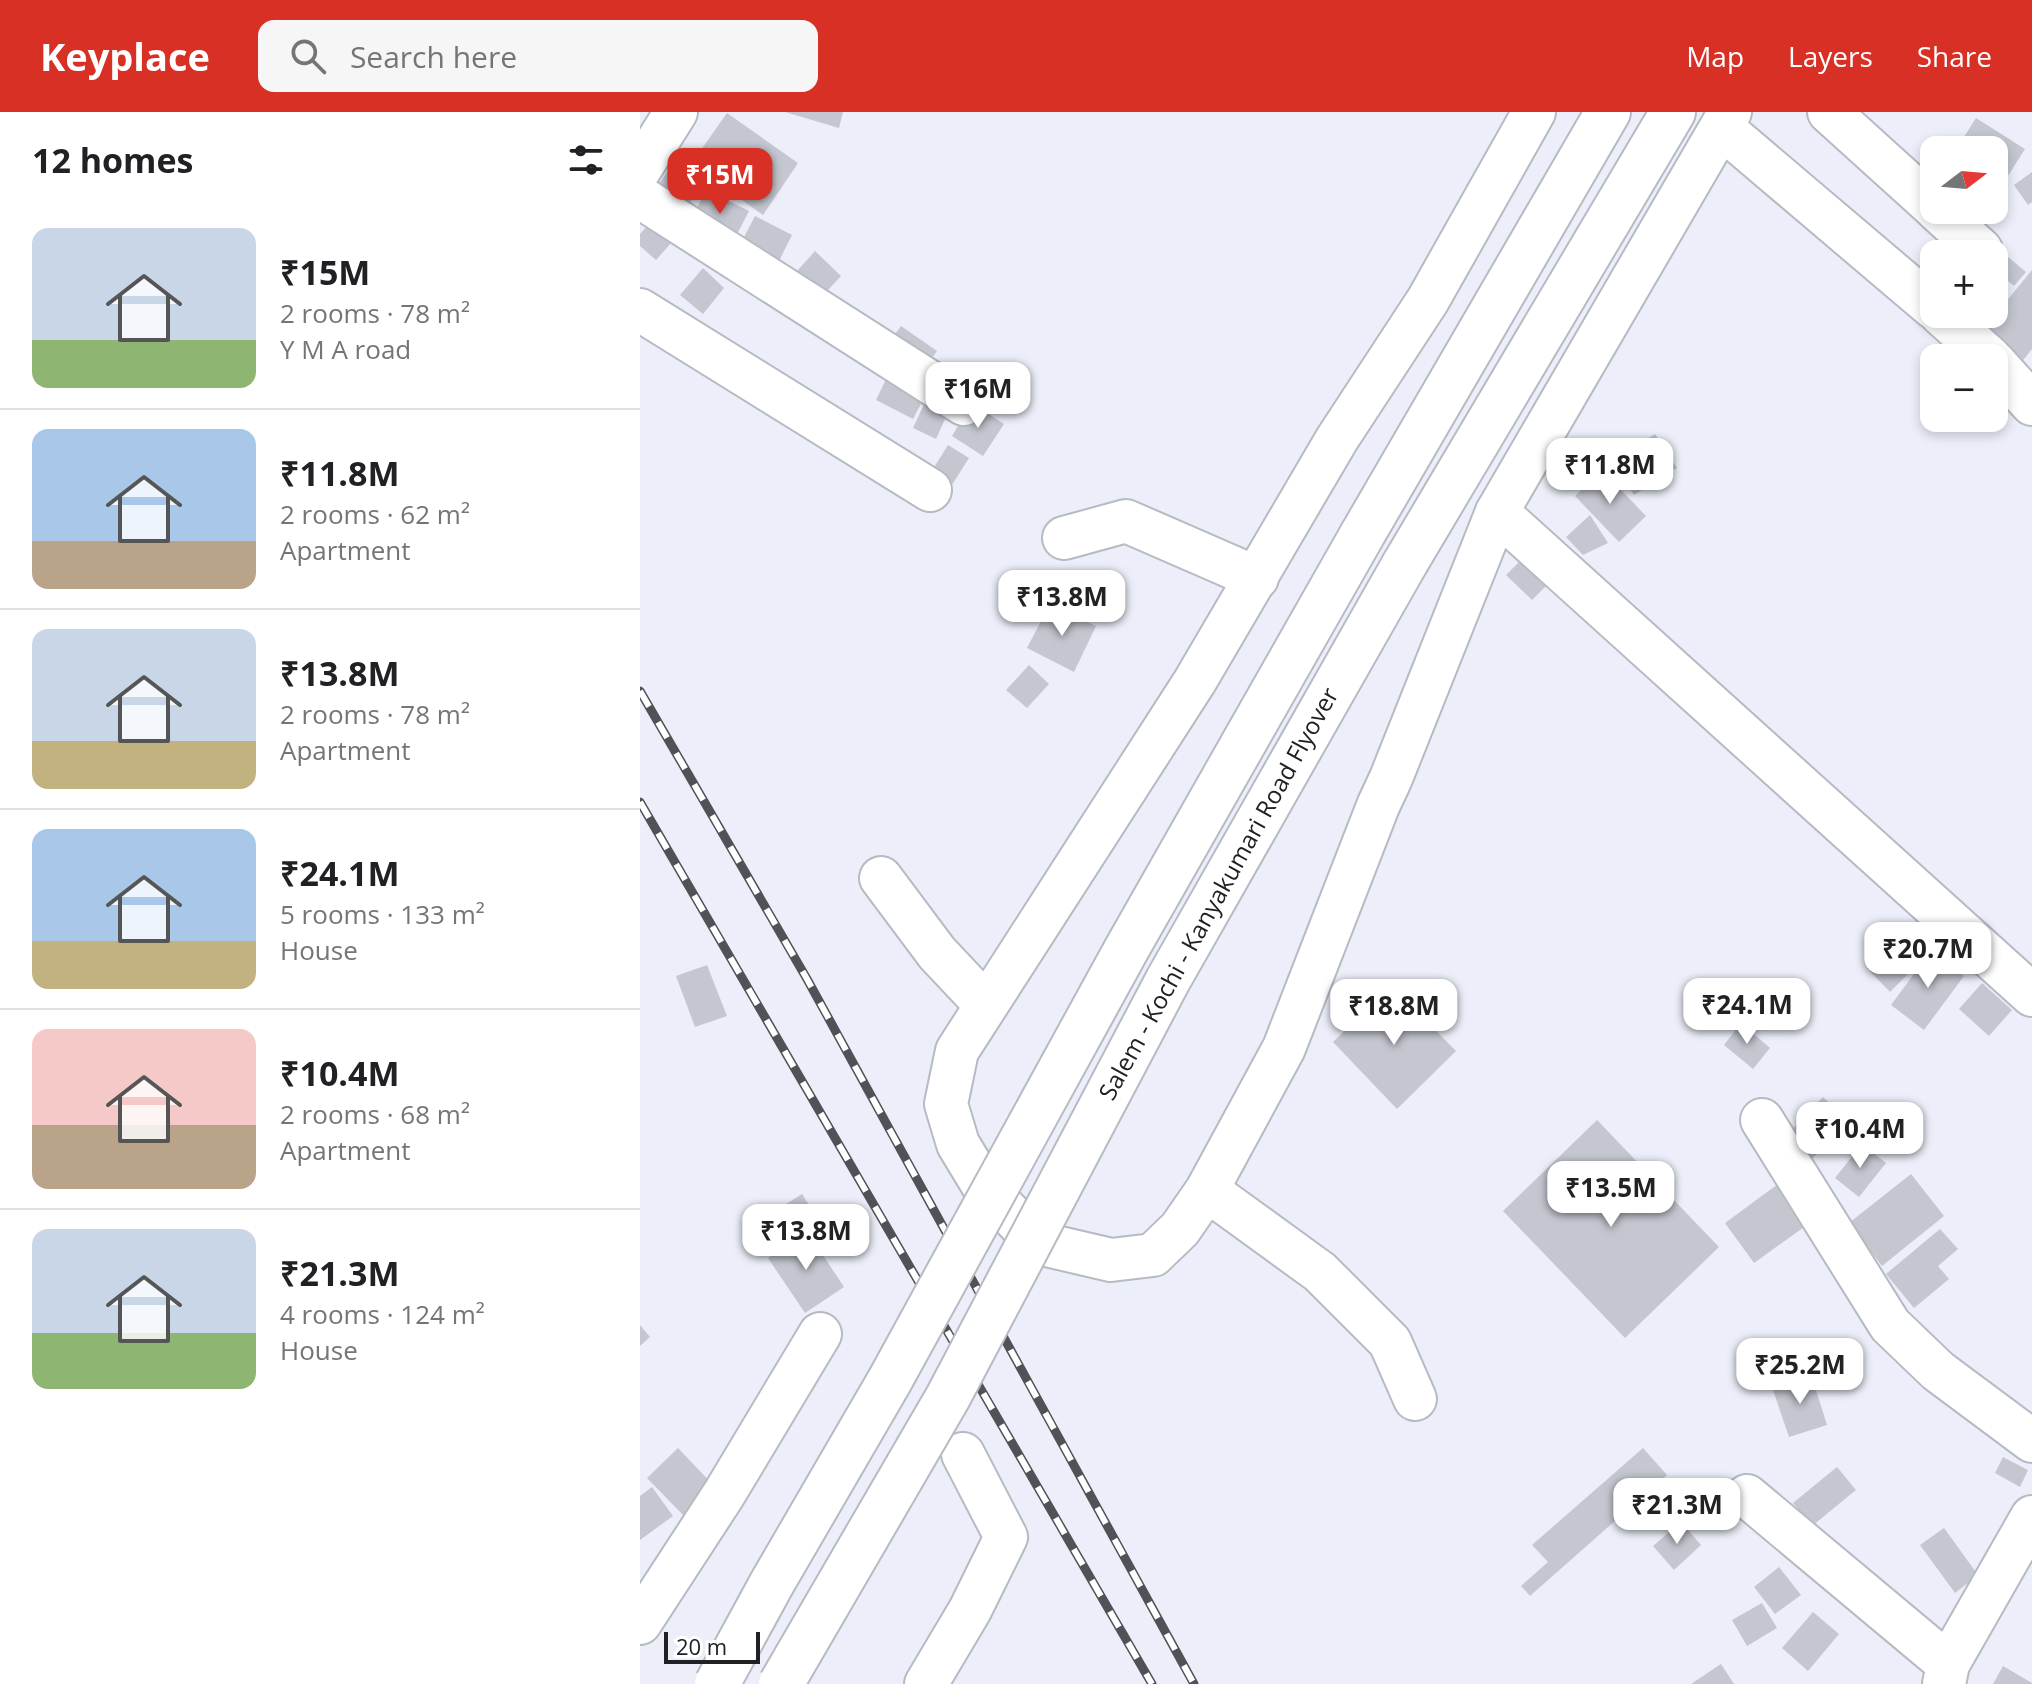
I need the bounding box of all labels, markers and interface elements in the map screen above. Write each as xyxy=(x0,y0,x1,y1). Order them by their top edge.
search box xyxy=(258,20,818,92)
text: Keyplace xyxy=(40,30,210,82)
icon: search xyxy=(286,34,330,78)
text: Search here xyxy=(350,36,517,77)
text: Map xyxy=(1686,37,1744,75)
text: Layers xyxy=(1788,37,1873,75)
text: Share xyxy=(1917,37,1992,75)
north arrow xyxy=(1920,136,2008,224)
map controls xyxy=(1920,136,2008,432)
text: 12 homes xyxy=(32,137,193,183)
icon: filters xyxy=(564,138,608,182)
pin: ₹15M xyxy=(673,148,767,216)
text: ₹15M xyxy=(685,156,755,192)
button: + xyxy=(1920,240,2008,328)
text: ₹15M xyxy=(280,249,370,295)
icon: home xyxy=(96,260,192,356)
text: 2 rooms · 78 m² xyxy=(280,295,470,331)
text: Y M A road xyxy=(280,331,411,367)
button: − xyxy=(1920,344,2008,432)
pin: ₹16M xyxy=(931,362,1025,430)
text: ₹16M xyxy=(943,370,1013,406)
pin: ₹11.8M xyxy=(1545,438,1675,506)
text: ₹11.8M xyxy=(1564,446,1656,482)
text: ₹11.8M xyxy=(280,450,400,496)
icon: home xyxy=(96,461,192,557)
text: 2 rooms · 62 m² xyxy=(280,496,470,532)
text: Apartment xyxy=(280,532,411,568)
pin: ₹13.8M xyxy=(997,570,1127,638)
text: ₹13.8M xyxy=(1016,578,1108,614)
text: ₹13.8M xyxy=(280,650,400,696)
icon: home xyxy=(96,661,192,757)
street label: Salem - Kochi - Kanyakumari Road Flyover xyxy=(1090,681,1345,1105)
text: 2 rooms · 78 m² xyxy=(280,696,470,732)
text: Apartment xyxy=(280,732,411,768)
text: ₹24.1M xyxy=(280,850,400,896)
icon: home xyxy=(96,861,192,957)
text: 5 rooms · 133 m² xyxy=(280,896,485,932)
pin: ₹20.7M xyxy=(1863,922,1993,990)
text: ₹20.7M xyxy=(1882,930,1974,966)
text: House xyxy=(280,932,358,968)
pin: ₹24.1M xyxy=(1682,978,1812,1046)
pin: ₹18.8M xyxy=(1329,979,1459,1047)
text: ₹24.1M xyxy=(1701,986,1793,1022)
text: ₹18.8M xyxy=(1348,987,1440,1023)
text: ₹10.4M xyxy=(280,1050,400,1096)
icon: home xyxy=(96,1061,192,1157)
text: 2 rooms · 68 m² xyxy=(280,1096,470,1132)
pin: ₹10.4M xyxy=(1795,1102,1925,1170)
text: ₹10.4M xyxy=(1814,1110,1906,1146)
text: Apartment xyxy=(280,1132,411,1168)
pin: ₹13.5M xyxy=(1546,1161,1676,1229)
text: ₹13.5M xyxy=(1565,1169,1657,1205)
pin: ₹13.8M xyxy=(741,1204,871,1272)
text: ₹13.8M xyxy=(760,1212,852,1248)
text: ₹21.3M xyxy=(280,1250,400,1296)
icon: home xyxy=(96,1261,192,1357)
text: 4 rooms · 124 m² xyxy=(280,1296,485,1332)
text: House xyxy=(280,1332,358,1368)
pin: ₹25.2M xyxy=(1735,1338,1865,1406)
text: ₹25.2M xyxy=(1754,1346,1846,1382)
pin: ₹21.3M xyxy=(1612,1478,1742,1546)
text: ₹21.3M xyxy=(1631,1486,1723,1522)
scale bar xyxy=(664,1628,760,1664)
text: 20 m xyxy=(676,1631,727,1661)

